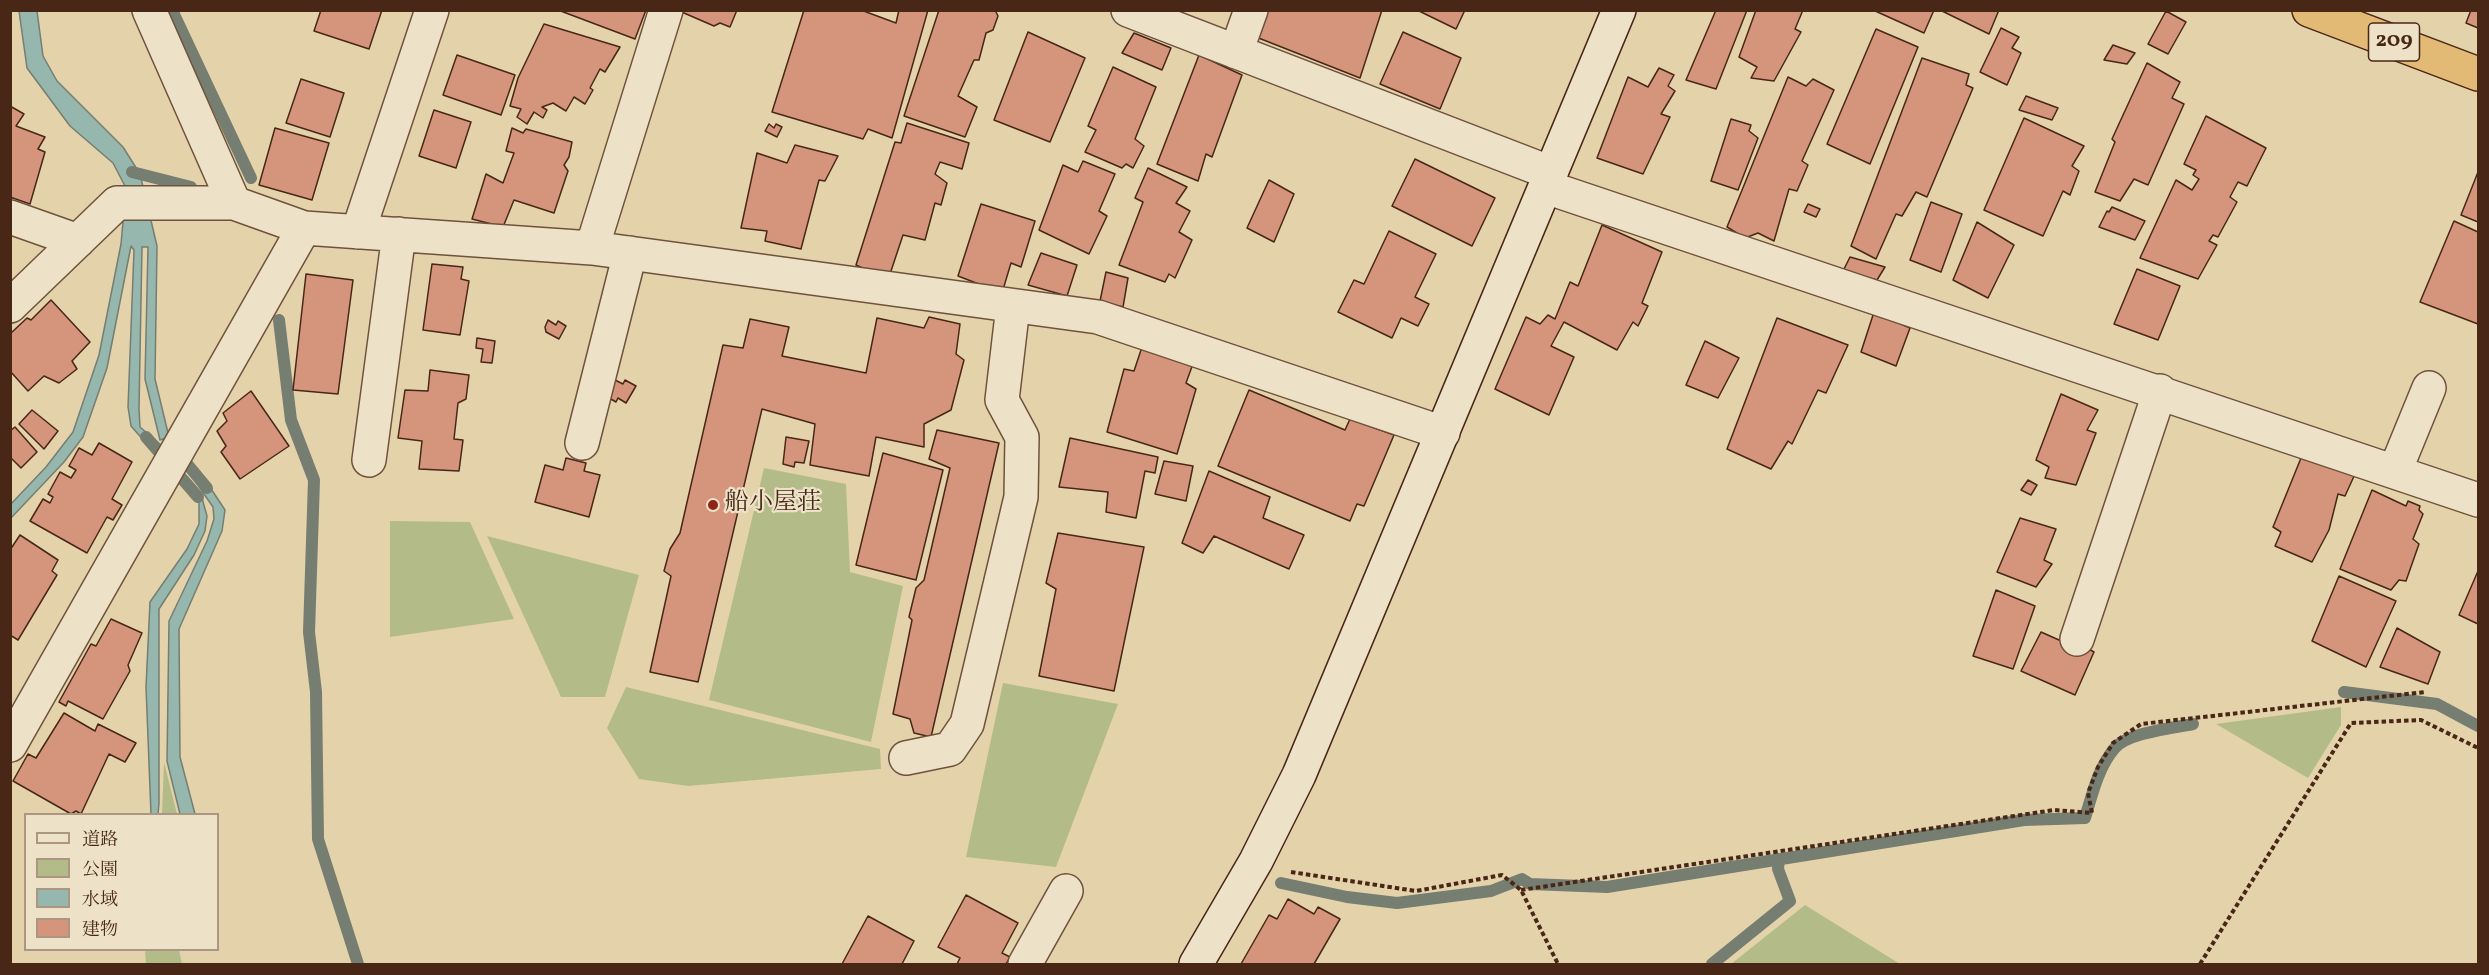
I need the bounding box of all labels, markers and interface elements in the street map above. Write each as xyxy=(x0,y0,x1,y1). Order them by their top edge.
road number: 209 xyxy=(2368,23,2420,61)
place label: 船小屋荘 xyxy=(725,491,821,519)
marker: 船小屋荘 xyxy=(706,498,720,512)
legend xyxy=(24,813,219,951)
text: 道路 xyxy=(82,828,118,853)
text: 公園 xyxy=(82,858,118,883)
text: 水域 xyxy=(82,888,118,913)
text: 建物 xyxy=(82,918,118,943)

